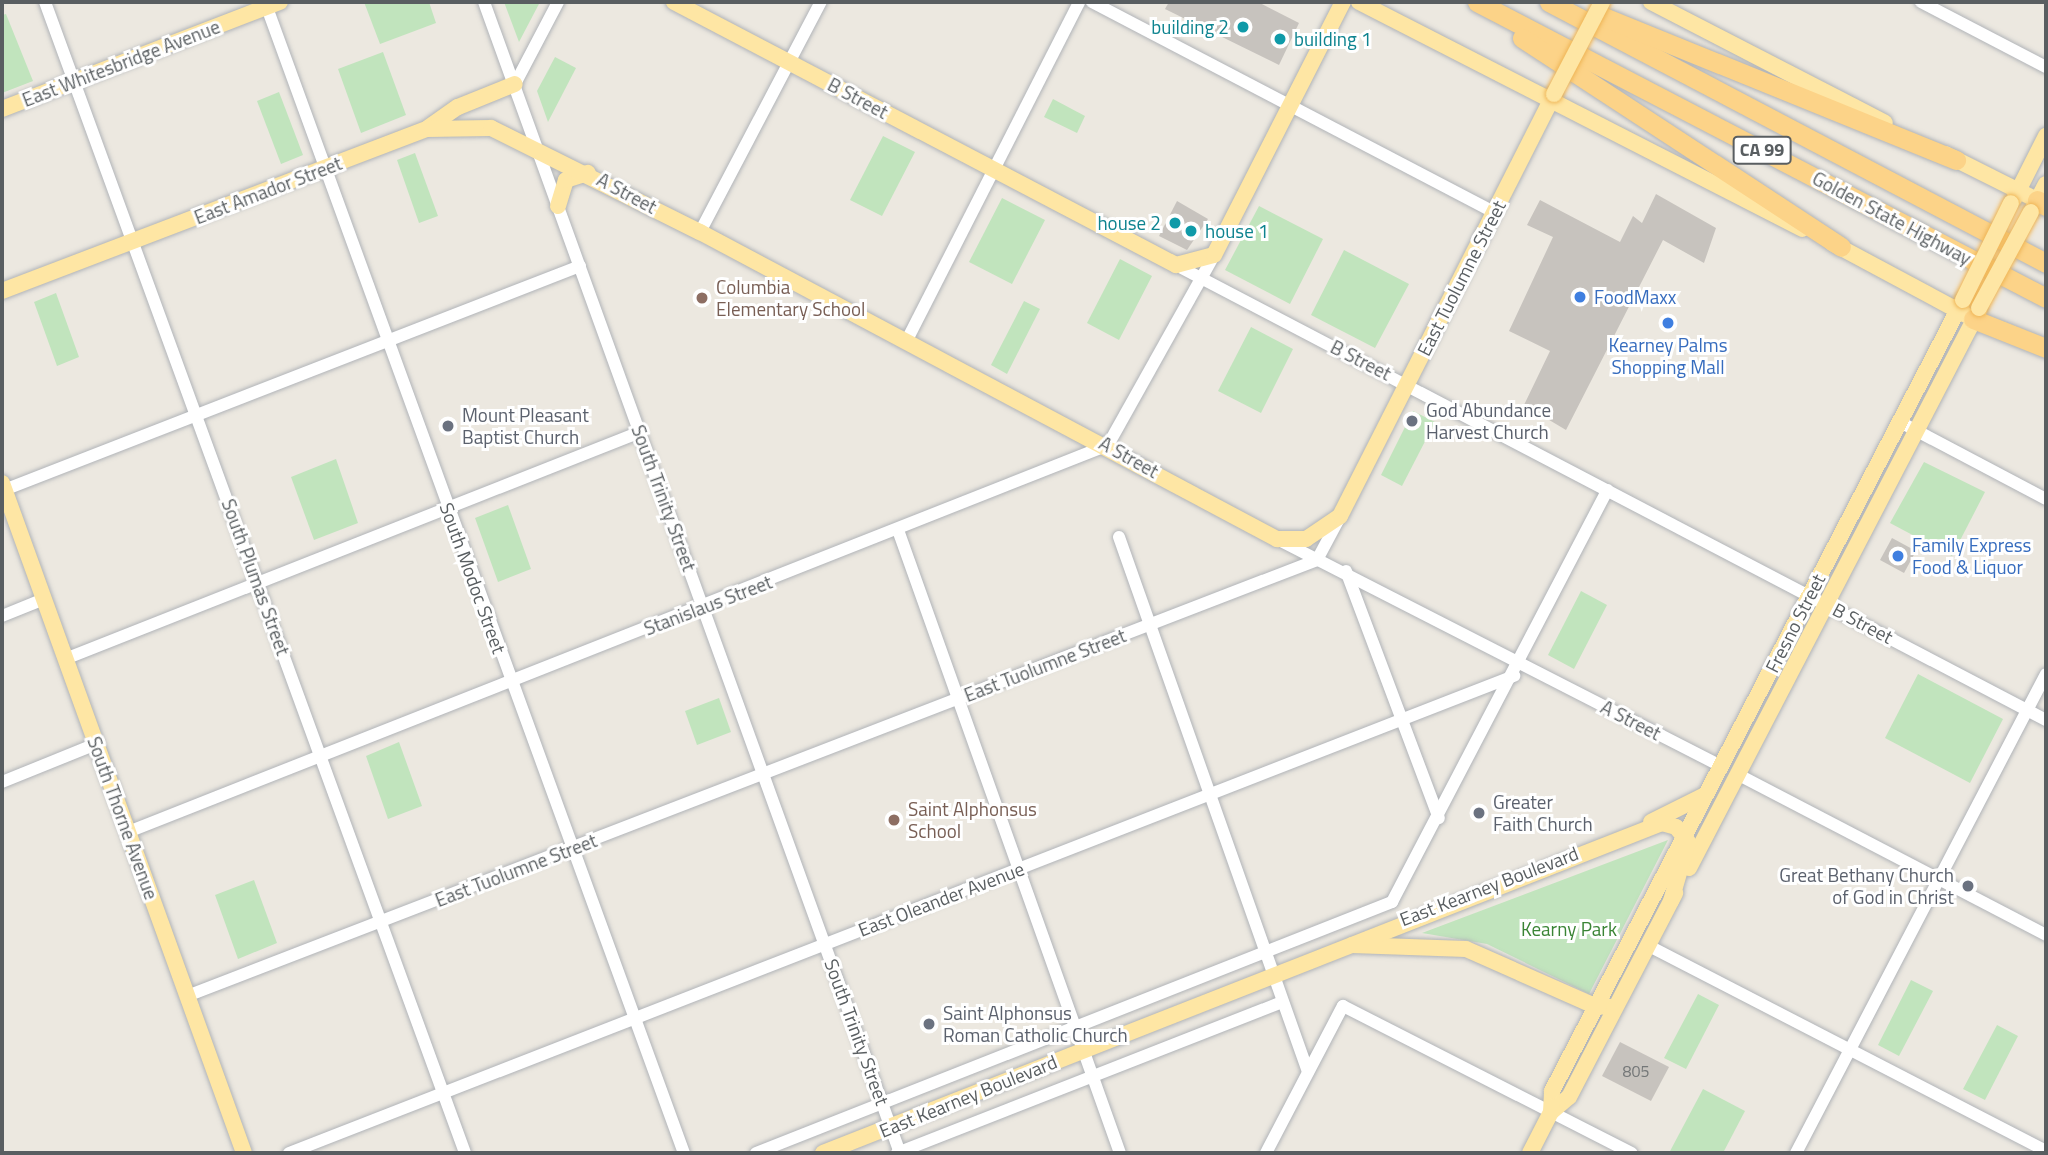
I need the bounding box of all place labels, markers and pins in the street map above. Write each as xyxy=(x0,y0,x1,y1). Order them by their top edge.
place label: building 2 xyxy=(1151,16,1229,38)
marker: building 2 xyxy=(1235,19,1251,35)
place label: building 1 xyxy=(1294,28,1372,50)
marker: building 1 xyxy=(1272,31,1288,47)
place label: house 2 xyxy=(1097,212,1161,234)
marker: house 2 xyxy=(1167,215,1183,231)
place label: house 1 xyxy=(1205,220,1269,242)
marker: house 1 xyxy=(1183,223,1199,239)
place label: Columbia Elementary School xyxy=(716,276,865,320)
place label: FoodMaxx xyxy=(1594,286,1676,308)
marker: FoodMaxx xyxy=(1572,289,1588,305)
marker: Columbia Elementary School xyxy=(694,290,710,306)
marker: Kearney Palms Shopping Mall xyxy=(1660,315,1676,331)
place label: Kearney Palms Shopping Mall xyxy=(1609,334,1727,378)
place label: God Abundance Harvest Church xyxy=(1426,399,1551,443)
place label: Mount Pleasant Baptist Church xyxy=(462,404,589,448)
marker: God Abundance Harvest Church xyxy=(1404,413,1420,429)
marker: Mount Pleasant Baptist Church xyxy=(440,418,456,434)
place label: Family Express Food & Liquor xyxy=(1912,534,2031,578)
marker: Family Express Food & Liquor xyxy=(1890,548,1906,564)
place label: Greater Faith Church xyxy=(1493,791,1593,835)
place label: Saint Alphonsus School xyxy=(908,798,1037,842)
marker: Greater Faith Church xyxy=(1471,805,1487,821)
marker: Saint Alphonsus School xyxy=(886,812,902,828)
place label: Great Bethany Church of God in Christ xyxy=(1779,864,1954,908)
marker: Great Bethany Church of God in Christ xyxy=(1960,878,1976,894)
place label: Saint Alphonsus Roman Catholic Church xyxy=(943,1002,1128,1046)
marker: Saint Alphonsus Roman Catholic Church xyxy=(921,1016,937,1032)

